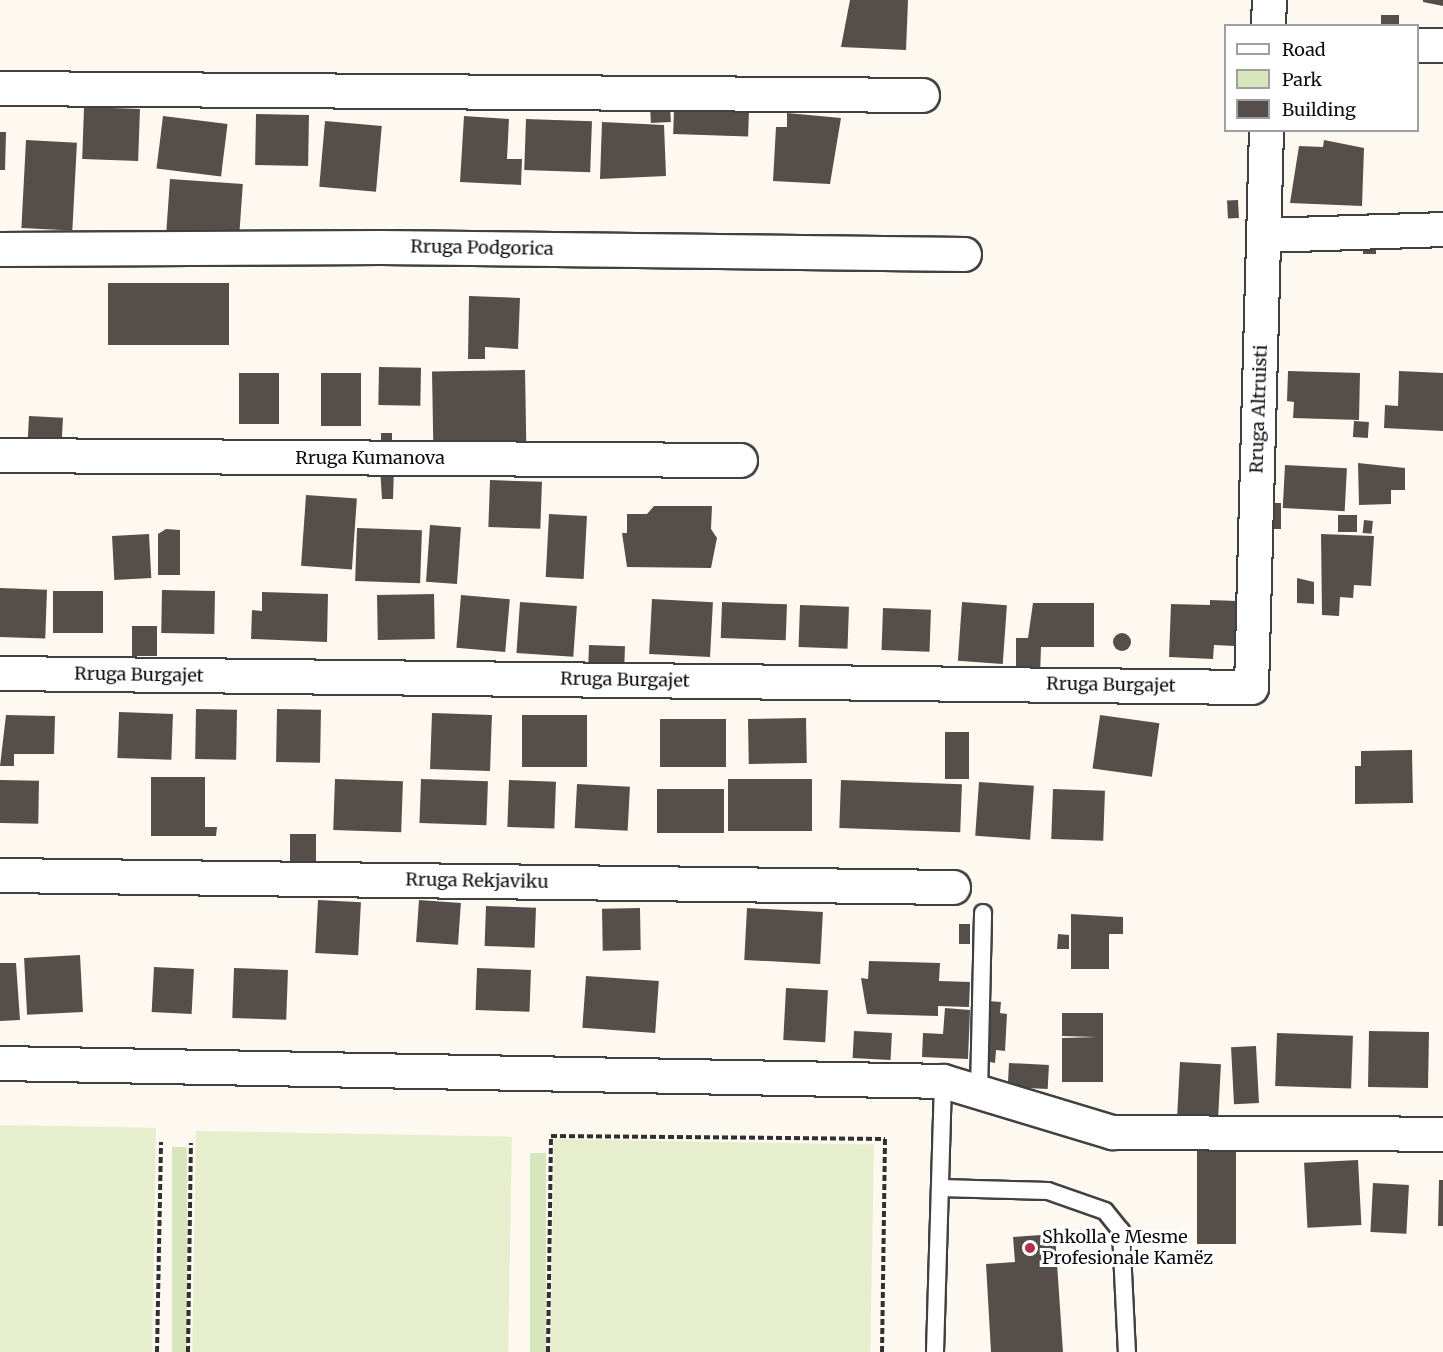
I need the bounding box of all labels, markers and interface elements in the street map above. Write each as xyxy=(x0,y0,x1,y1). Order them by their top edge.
legend xyxy=(1224,24,1419,132)
text: Road xyxy=(1282,38,1326,61)
text: Park xyxy=(1282,68,1322,91)
text: Building xyxy=(1282,98,1356,121)
street label: Rruga Podgorica xyxy=(410,236,554,260)
street label: Rruga Altruisti xyxy=(1246,344,1272,474)
street label: Rruga Kumanova xyxy=(295,447,445,469)
street label: Rruga Burgajet xyxy=(74,663,204,687)
street label: Rruga Burgajet xyxy=(560,668,690,692)
street label: Rruga Burgajet xyxy=(1046,673,1176,697)
street label: Rruga Rekjaviku xyxy=(405,869,549,893)
place label: Shkolla e Mesme Profesionale Kamëz xyxy=(1042,1227,1213,1270)
marker: Shkolla e Mesme Profesionale Kamëz xyxy=(1023,1241,1037,1255)

